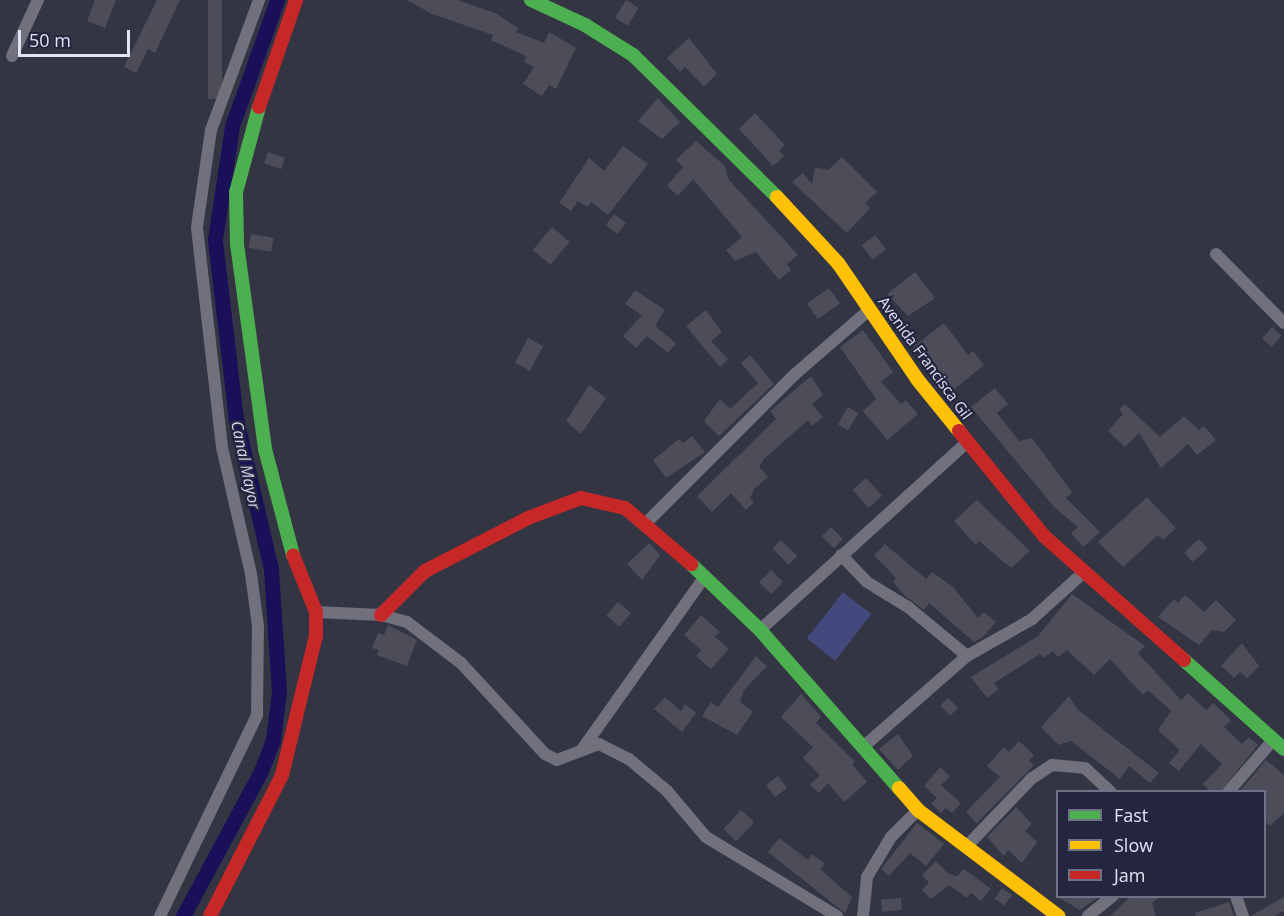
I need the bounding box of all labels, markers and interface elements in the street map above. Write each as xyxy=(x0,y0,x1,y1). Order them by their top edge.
scale bar xyxy=(21,18,134,56)
text: 50 m xyxy=(29,28,71,52)
street label: Avenida Francisca Gil xyxy=(874,293,976,423)
water label: Canal Mayor xyxy=(227,419,265,511)
legend xyxy=(1056,790,1266,898)
text: Fast xyxy=(1114,803,1148,827)
text: Slow xyxy=(1114,833,1153,857)
text: Jam xyxy=(1114,863,1146,887)

